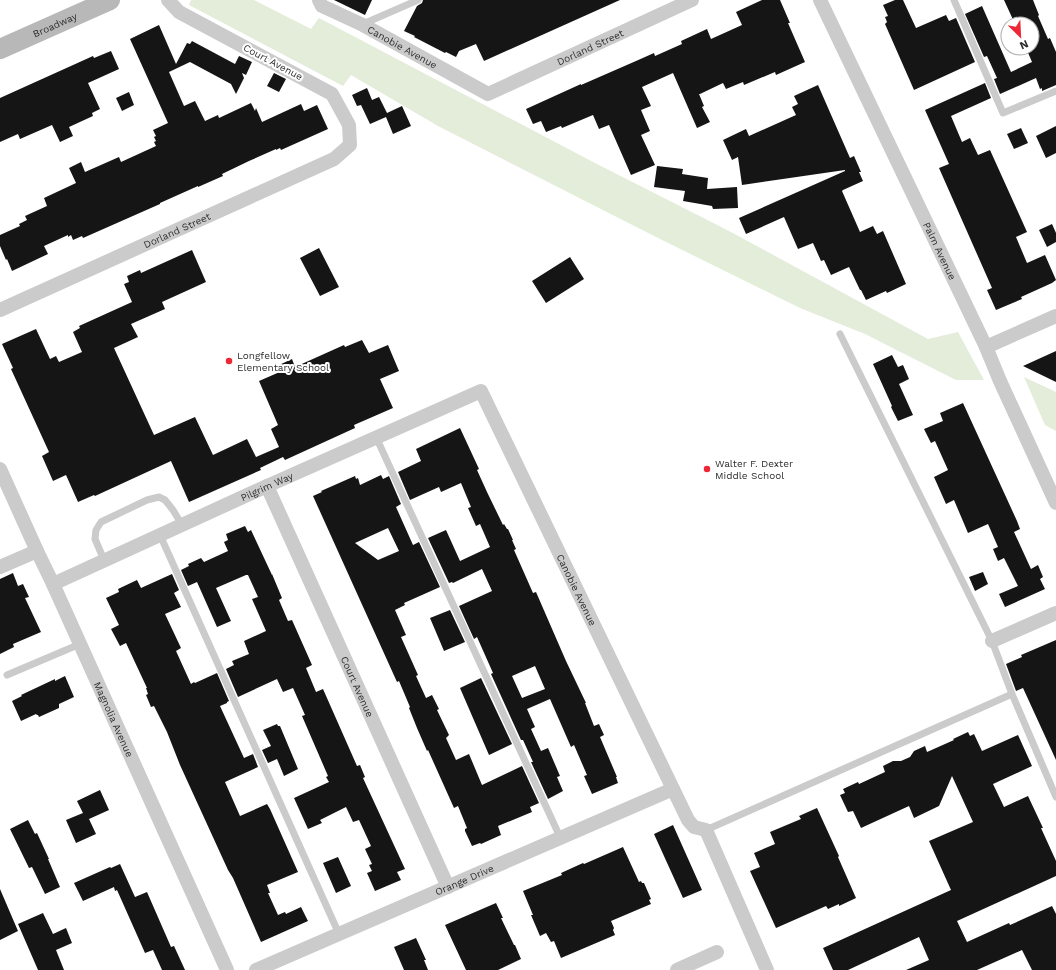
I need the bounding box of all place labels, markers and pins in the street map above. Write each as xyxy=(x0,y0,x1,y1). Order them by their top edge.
place label: Longfellow Elementary School xyxy=(237,350,329,373)
marker: Longfellow Elementary School xyxy=(224,356,234,366)
place label: Walter F. Dexter Middle School xyxy=(715,458,793,481)
marker: Walter F. Dexter Middle School xyxy=(702,464,712,474)

